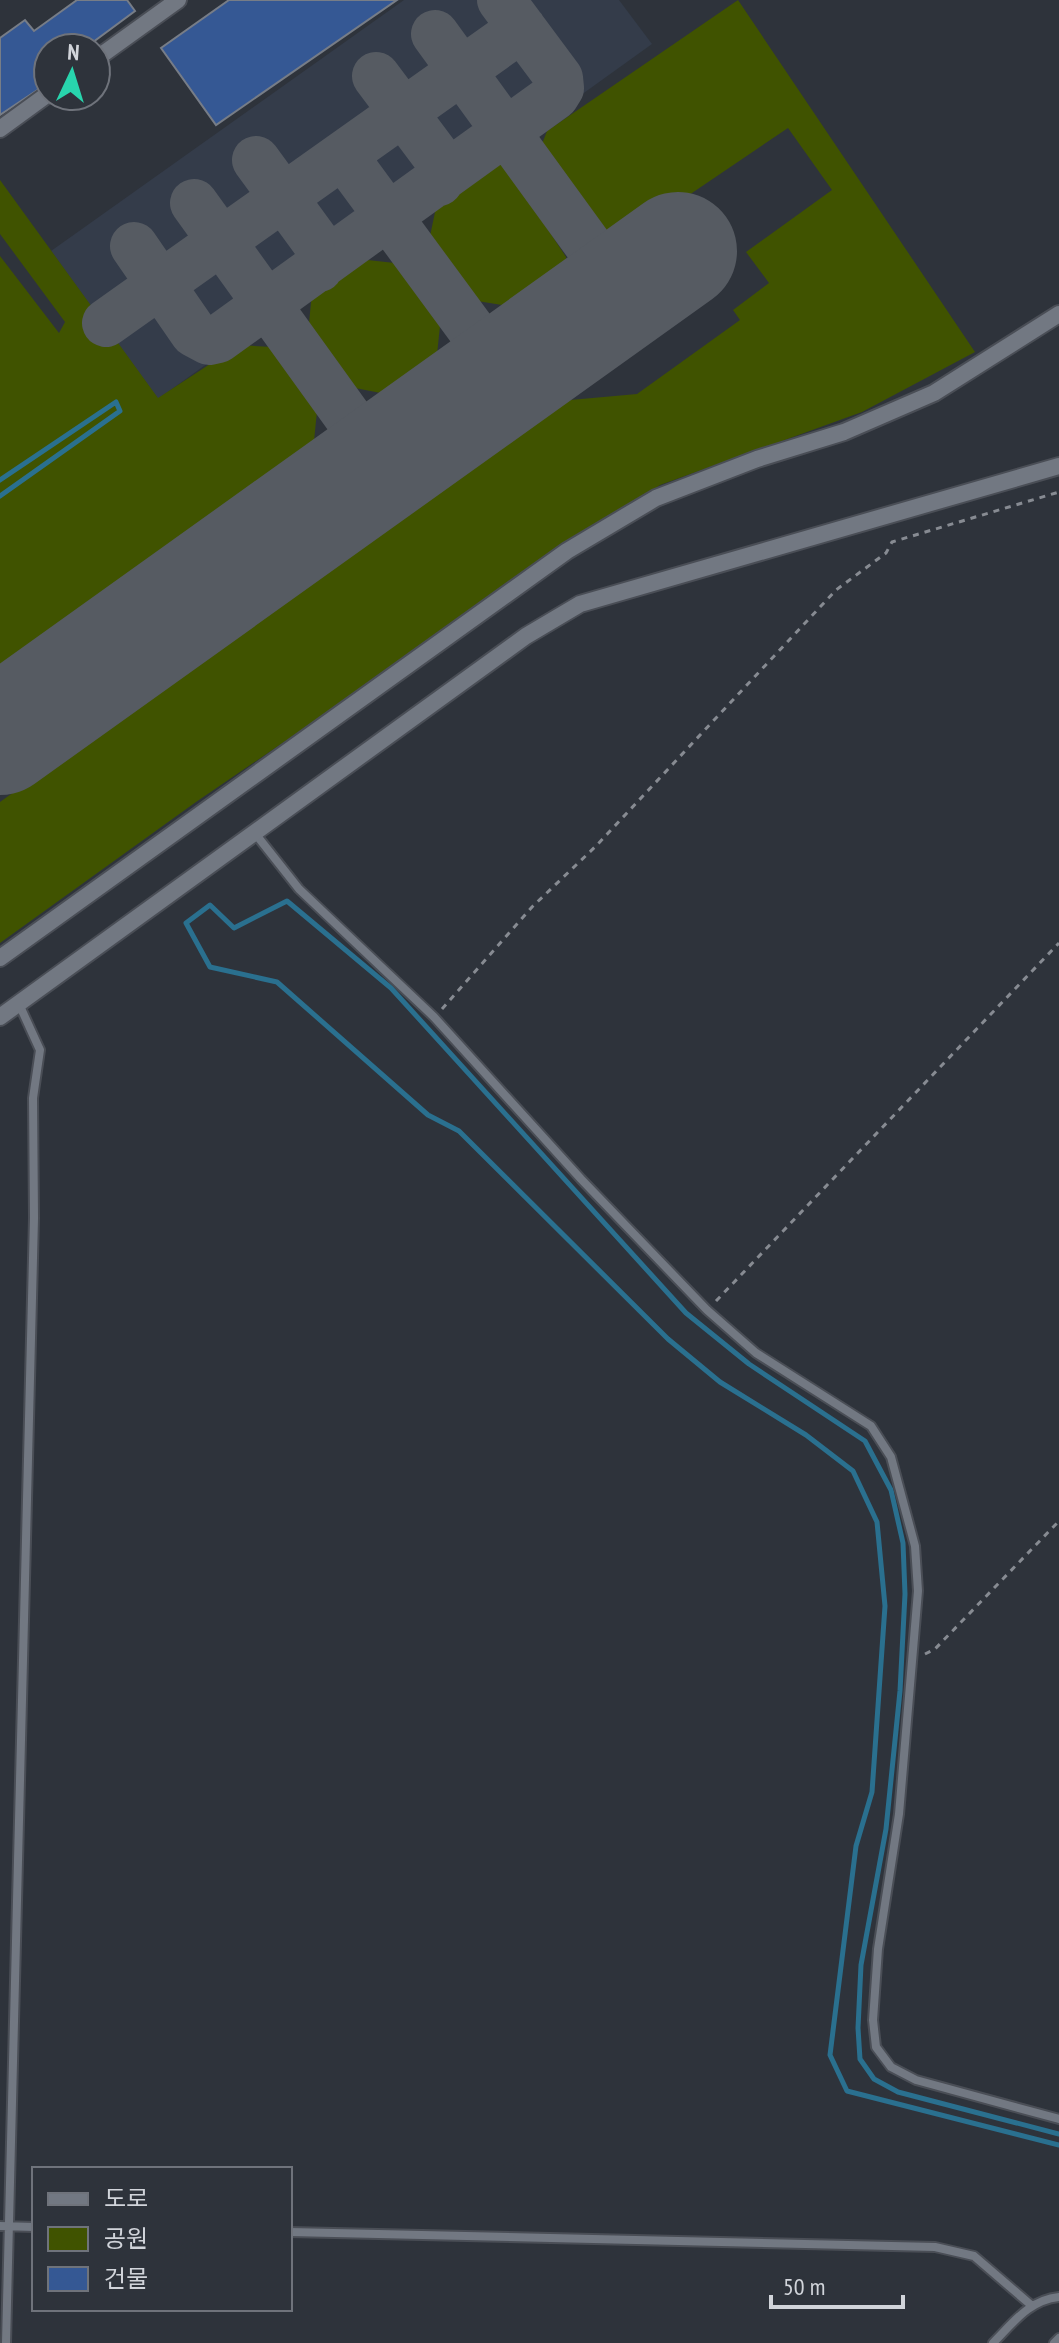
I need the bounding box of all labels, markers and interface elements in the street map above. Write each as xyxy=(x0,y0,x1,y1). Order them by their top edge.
north arrow xyxy=(32,32,112,112)
text: N xyxy=(66,38,80,66)
legend xyxy=(32,2167,292,2311)
text: 도로 xyxy=(104,2183,148,2214)
text: 공원 xyxy=(104,2223,148,2254)
scale bar xyxy=(771,2259,903,2309)
text: 건물 xyxy=(104,2263,148,2294)
text: 50 m xyxy=(783,2271,825,2302)

